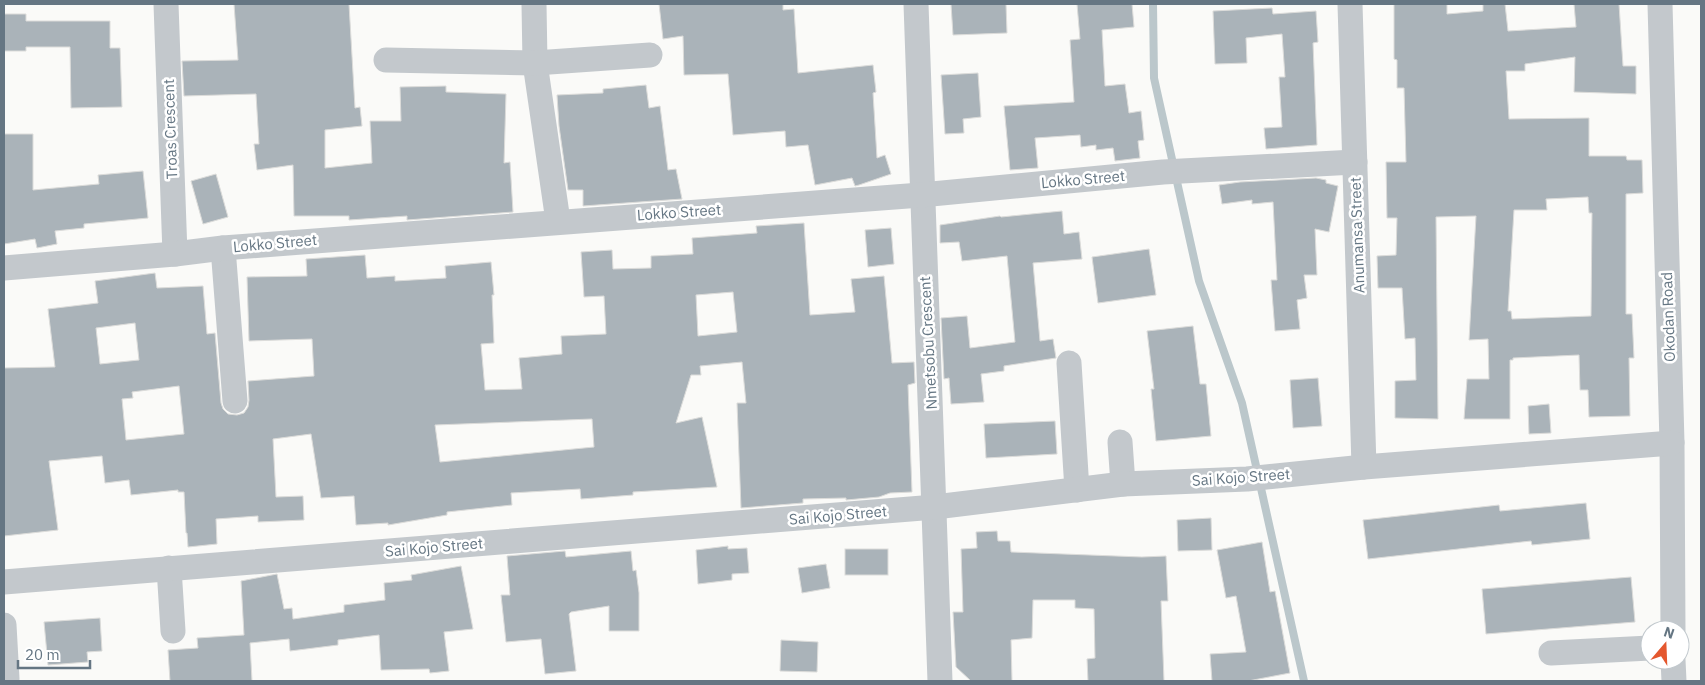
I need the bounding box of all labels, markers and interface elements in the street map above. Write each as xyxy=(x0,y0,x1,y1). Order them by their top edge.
street label: Troas Crescent xyxy=(159,79,181,179)
street label: Lokko Street xyxy=(1040,166,1126,192)
street label: Anumansa Street xyxy=(1345,177,1369,293)
street label: Lokko Street xyxy=(636,200,722,224)
street label: Lokko Street xyxy=(232,230,318,256)
street label: Okodan Road xyxy=(1657,272,1679,362)
street label: Nmetsobu Crescent xyxy=(915,276,941,410)
street label: Sai Kojo Street xyxy=(1191,464,1291,490)
street label: Sai Kojo Street xyxy=(788,501,888,529)
street label: Sai Kojo Street xyxy=(384,533,484,561)
north arrow xyxy=(1640,620,1690,670)
text: N xyxy=(1662,623,1677,643)
scale bar xyxy=(18,638,90,670)
text: 20 m xyxy=(25,645,60,664)

